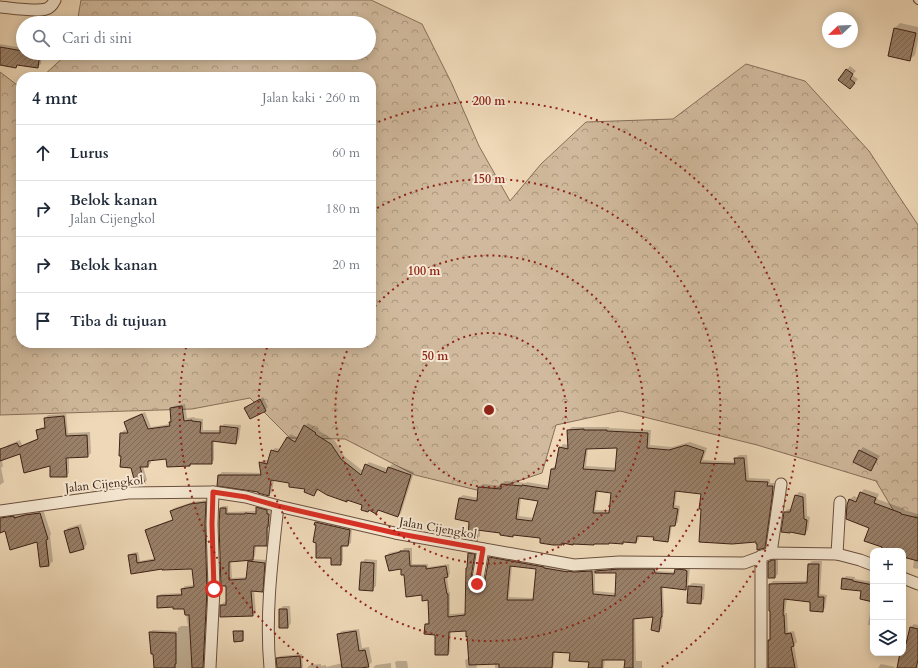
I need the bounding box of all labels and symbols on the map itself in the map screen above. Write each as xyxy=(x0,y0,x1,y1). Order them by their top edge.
north arrow xyxy=(822,12,858,48)
text: 200 m xyxy=(473,93,506,109)
text: 150 m xyxy=(473,171,506,187)
text: 100 m xyxy=(408,263,441,279)
text: 50 m xyxy=(422,348,449,364)
centre of rings xyxy=(482,403,496,417)
street label: Jalan Cijengkol xyxy=(62,472,144,496)
street label: Jalan Cijengkol xyxy=(396,513,478,543)
route end xyxy=(468,575,486,593)
route start xyxy=(205,580,223,598)

